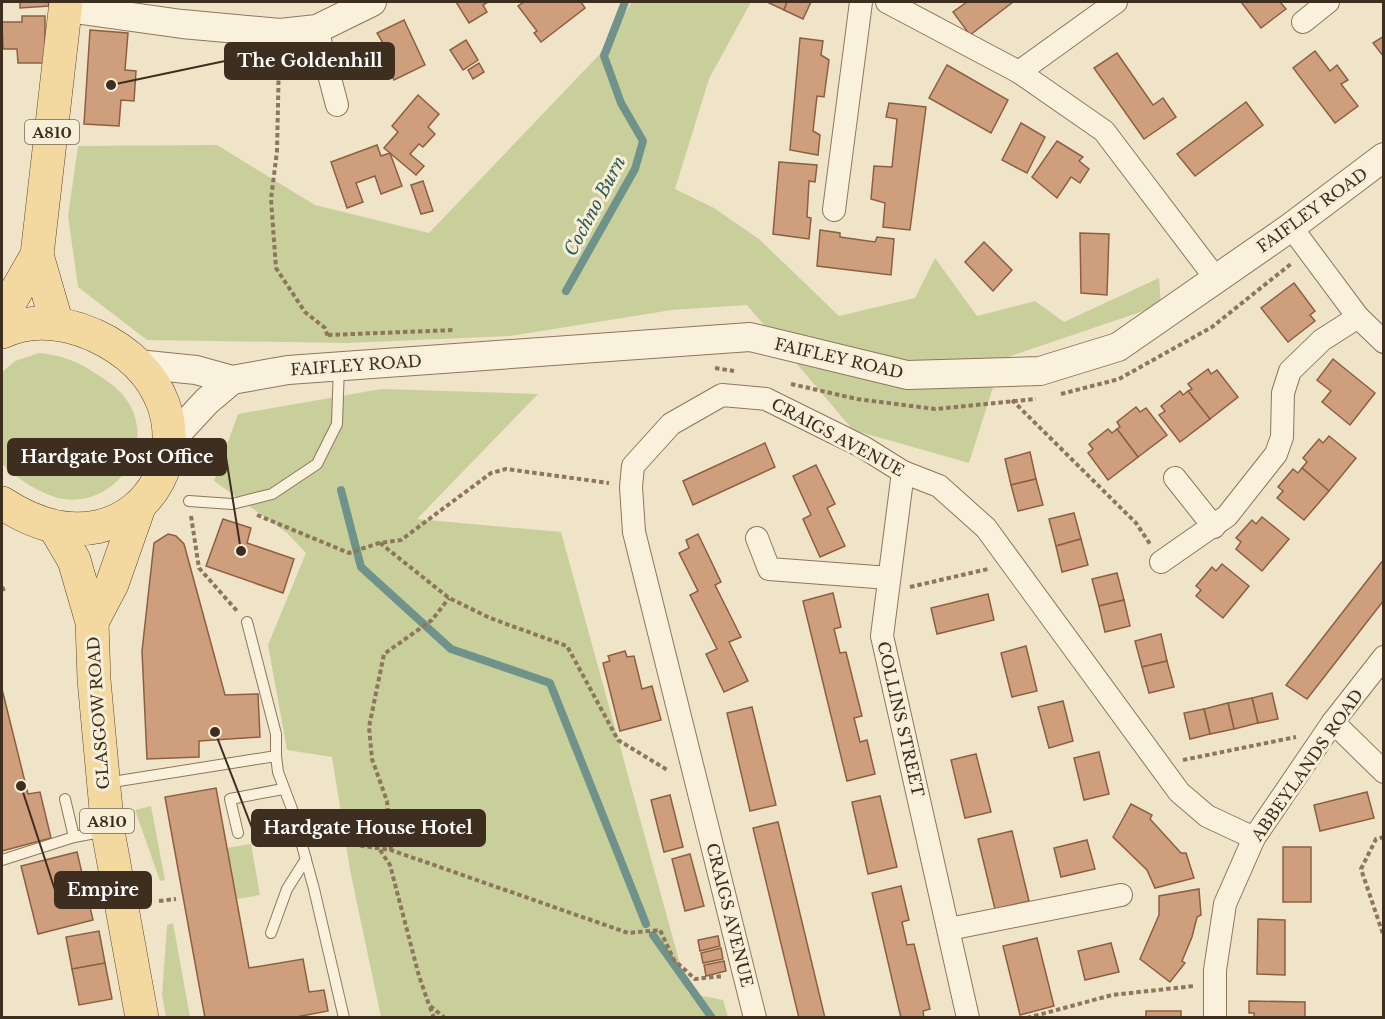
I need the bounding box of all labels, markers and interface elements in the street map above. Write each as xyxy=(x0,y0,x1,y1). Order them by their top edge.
callout: The Goldenhill xyxy=(225,43,394,79)
text: The Goldenhill xyxy=(237,50,383,72)
road number: A810 xyxy=(25,120,79,144)
water label: Cochno Burn xyxy=(560,152,630,260)
street label: FAIFLEY ROAD xyxy=(1253,163,1371,257)
street label: FAIFLEY ROAD xyxy=(773,333,905,383)
street label: FAIFLEY ROAD xyxy=(290,350,422,380)
street label: CRAIGS AVENUE xyxy=(768,394,908,480)
callout: Hardgate Post Office xyxy=(8,439,226,475)
text: Hardgate Post Office xyxy=(20,446,214,468)
street label: GLASGOW ROAD xyxy=(83,636,113,790)
street label: COLLINS STREET xyxy=(873,639,929,799)
street label: ABBEYLANDS ROAD xyxy=(1246,685,1367,846)
road number: A810 xyxy=(80,809,134,833)
callout: Hardgate House Hotel xyxy=(252,810,485,846)
text: Hardgate House Hotel xyxy=(263,817,473,839)
street label: CRAIGS AVENUE xyxy=(702,841,758,989)
callout: Empire xyxy=(55,872,151,908)
text: Empire xyxy=(67,879,139,901)

